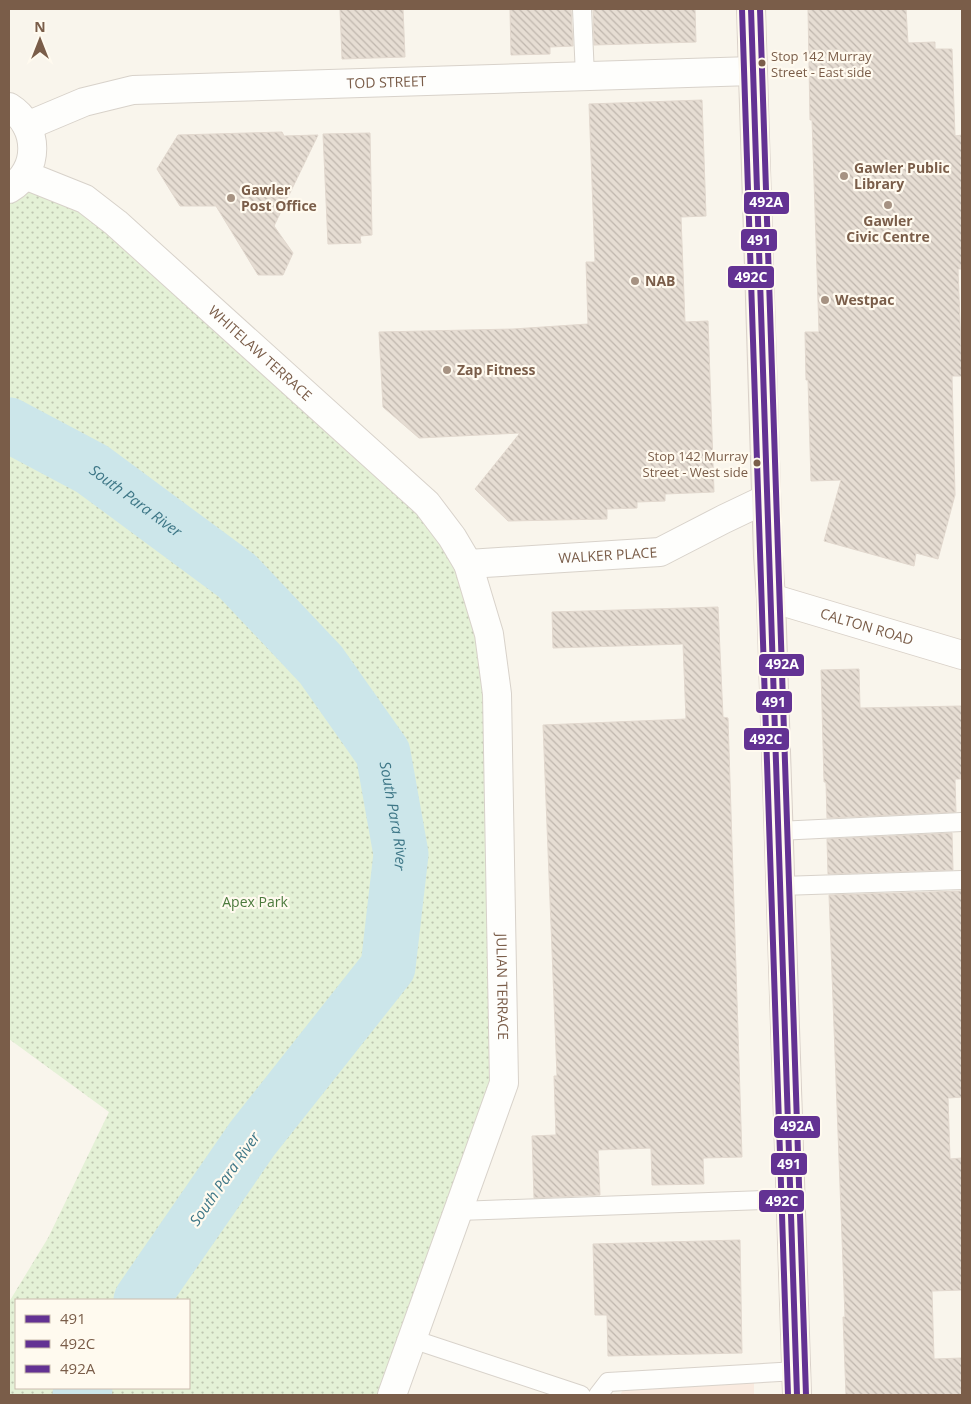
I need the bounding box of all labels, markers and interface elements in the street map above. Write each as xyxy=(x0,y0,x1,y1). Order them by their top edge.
north arrow xyxy=(15,15,65,65)
text: N xyxy=(34,17,46,36)
place label: Stop 142 Murray Street - East side xyxy=(771,47,872,81)
marker: Stop 142 Murray Street - East side xyxy=(757,58,767,68)
street label: TOD STREET xyxy=(346,71,427,92)
place label: Gawler Public Library xyxy=(854,158,950,193)
marker: Gawler Public Library xyxy=(838,170,850,182)
place label: Gawler Post Office xyxy=(241,180,317,215)
line badge: 492A xyxy=(743,191,790,215)
marker: Gawler Post Office xyxy=(225,192,237,204)
text: 492A xyxy=(749,192,783,211)
marker: Gawler Civic Centre xyxy=(882,199,894,211)
place label: Gawler Civic Centre xyxy=(846,211,930,246)
line badge: 491 xyxy=(740,228,778,252)
text: 491 xyxy=(747,230,771,249)
line badge: 492C xyxy=(727,265,775,289)
text: 492C xyxy=(735,267,768,286)
place label: NAB xyxy=(645,271,675,290)
marker: NAB xyxy=(629,275,641,287)
place label: Westpac xyxy=(835,290,894,309)
marker: Westpac xyxy=(819,294,831,306)
street label: WHITELAW TERRACE xyxy=(204,301,316,405)
place label: Zap Fitness xyxy=(457,360,536,379)
marker: Zap Fitness xyxy=(441,364,453,376)
place label: Stop 142 Murray Street - West side xyxy=(643,447,748,481)
marker: Stop 142 Murray Street - West side xyxy=(752,458,762,468)
water label: South Para River xyxy=(86,460,187,542)
street label: WALKER PLACE xyxy=(558,542,658,567)
street label: CALTON ROAD xyxy=(818,603,916,649)
line badge: 492A xyxy=(758,653,805,677)
text: 492A xyxy=(765,654,799,673)
line badge: 491 xyxy=(755,690,793,714)
text: 491 xyxy=(762,692,786,711)
line badge: 492C xyxy=(743,727,790,751)
text: 492C xyxy=(750,729,783,748)
water label: South Para River xyxy=(376,760,413,873)
park label: Apex Park xyxy=(222,892,288,911)
street label: JULIAN TERRACE xyxy=(492,931,513,1040)
line badge: 492A xyxy=(773,1115,821,1139)
text: 492A xyxy=(780,1116,814,1135)
water label: South Para River xyxy=(184,1127,265,1229)
line badge: 491 xyxy=(770,1152,808,1176)
text: 491 xyxy=(777,1154,801,1173)
line badge: 492C xyxy=(758,1189,805,1213)
text: 492C xyxy=(766,1191,799,1210)
legend xyxy=(15,1299,190,1389)
text: 491 xyxy=(60,1308,86,1328)
text: 492C xyxy=(60,1333,95,1353)
text: 492A xyxy=(60,1358,96,1378)

